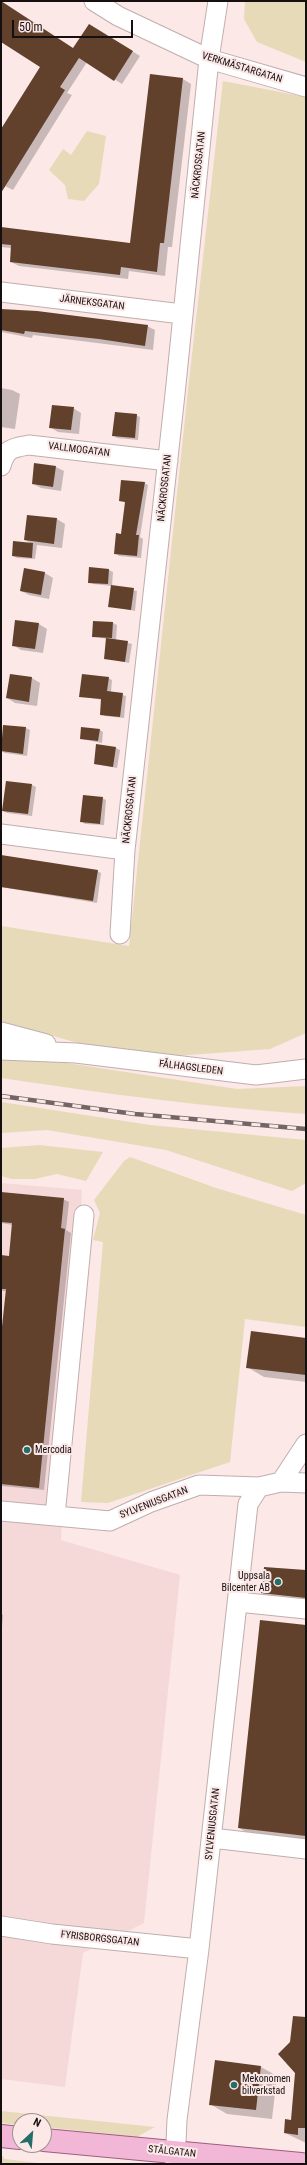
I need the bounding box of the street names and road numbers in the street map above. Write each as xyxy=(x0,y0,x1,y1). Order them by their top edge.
street label: VERKMÄSTARGATAN xyxy=(200,50,284,86)
street label: NÄCKROSGATAN xyxy=(190,131,208,199)
street label: JÄRNEKSGATAN xyxy=(59,293,125,313)
street label: VALLMOGATAN xyxy=(48,440,110,460)
street label: NÄCKROSGATAN xyxy=(156,454,174,522)
street label: NÄCKROSGATAN xyxy=(121,776,139,844)
street label: FÅLHAGSLEDEN xyxy=(158,1058,224,1078)
street label: SYLVENIUSGATAN xyxy=(118,1484,190,1522)
street label: SYLVENIUSGATAN xyxy=(203,1787,223,1861)
street label: FYRISBORGSGATAN xyxy=(60,1929,140,1949)
street label: STÅLGATAN xyxy=(147,2144,197,2160)

